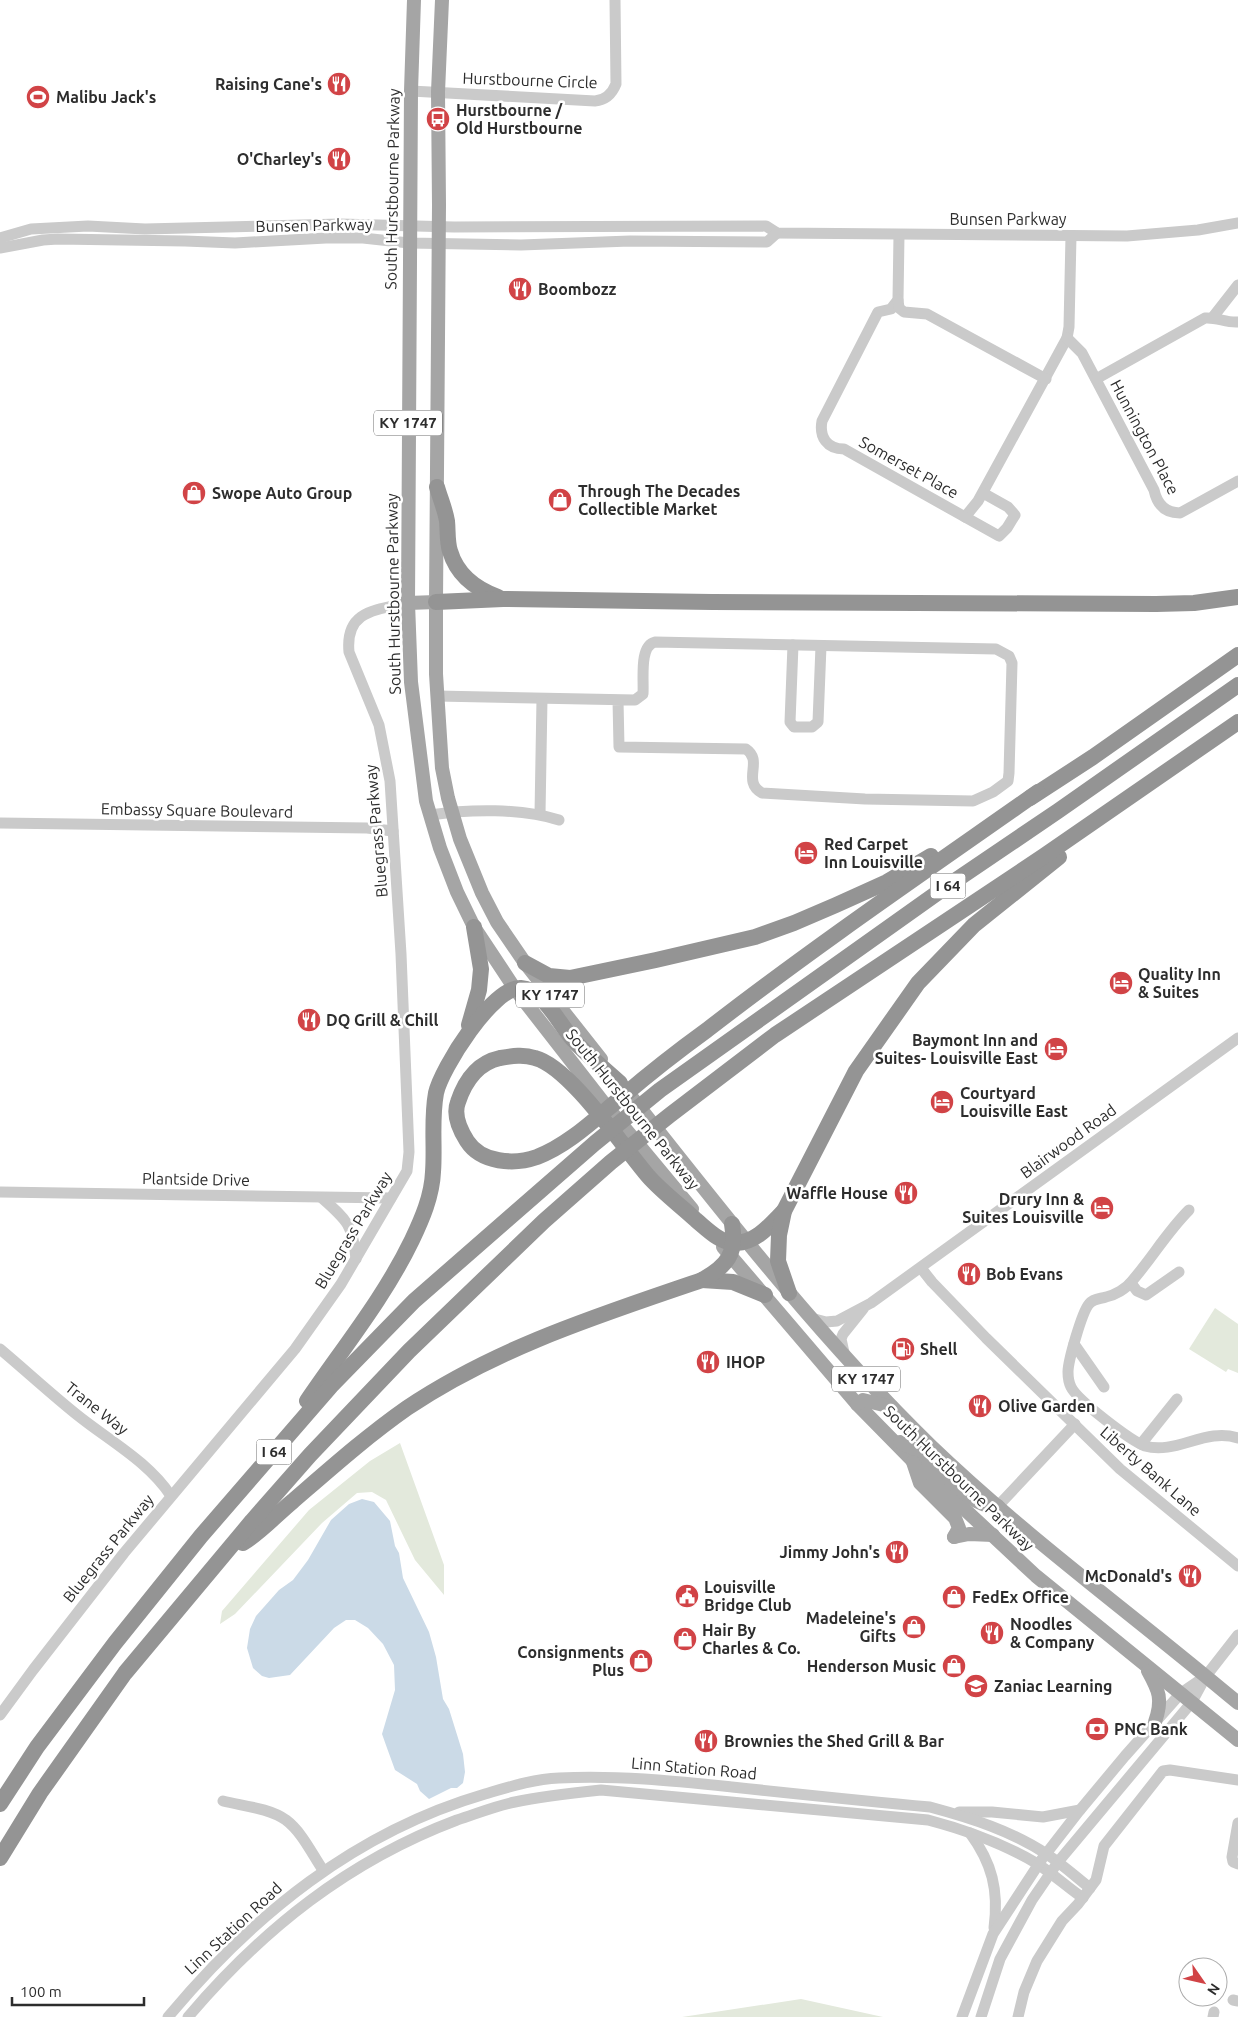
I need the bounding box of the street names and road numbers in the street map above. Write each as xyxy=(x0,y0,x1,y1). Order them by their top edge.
street label: Hurstbourne Circle xyxy=(462,69,598,91)
street label: South Hurstbourne Parkway xyxy=(381,88,403,290)
street label: Bunsen Parkway xyxy=(949,210,1067,228)
street label: Bunsen Parkway xyxy=(255,215,373,235)
street label: Hunnington Place xyxy=(1107,377,1183,497)
road number: KY 1747 xyxy=(374,410,442,436)
street label: Somerset Place xyxy=(856,432,962,502)
street label: South Hurstbourne Parkway xyxy=(382,493,404,695)
street label: Bluegrass Parkway xyxy=(361,763,391,898)
street label: Embassy Square Boulevard xyxy=(101,799,293,821)
road number: I 64 xyxy=(930,874,966,898)
road number: KY 1747 xyxy=(516,982,584,1008)
street label: South Hurstbourne Parkway xyxy=(563,1025,703,1193)
street label: Blairwood Road xyxy=(1017,1100,1119,1182)
street label: Bluegrass Parkway xyxy=(311,1168,395,1292)
street label: Plantside Drive xyxy=(142,1169,250,1189)
road number: KY 1747 xyxy=(832,1366,900,1392)
street label: Trane Way xyxy=(62,1378,132,1438)
street label: South Hurstbourne Parkway xyxy=(880,1402,1038,1555)
street label: Liberty Bank Lane xyxy=(1097,1422,1205,1520)
road number: I 64 xyxy=(256,1440,292,1464)
street label: Bluegrass Parkway xyxy=(59,1490,157,1606)
street label: Linn Station Road xyxy=(630,1754,758,1782)
street label: Linn Station Road xyxy=(181,1878,285,1978)

